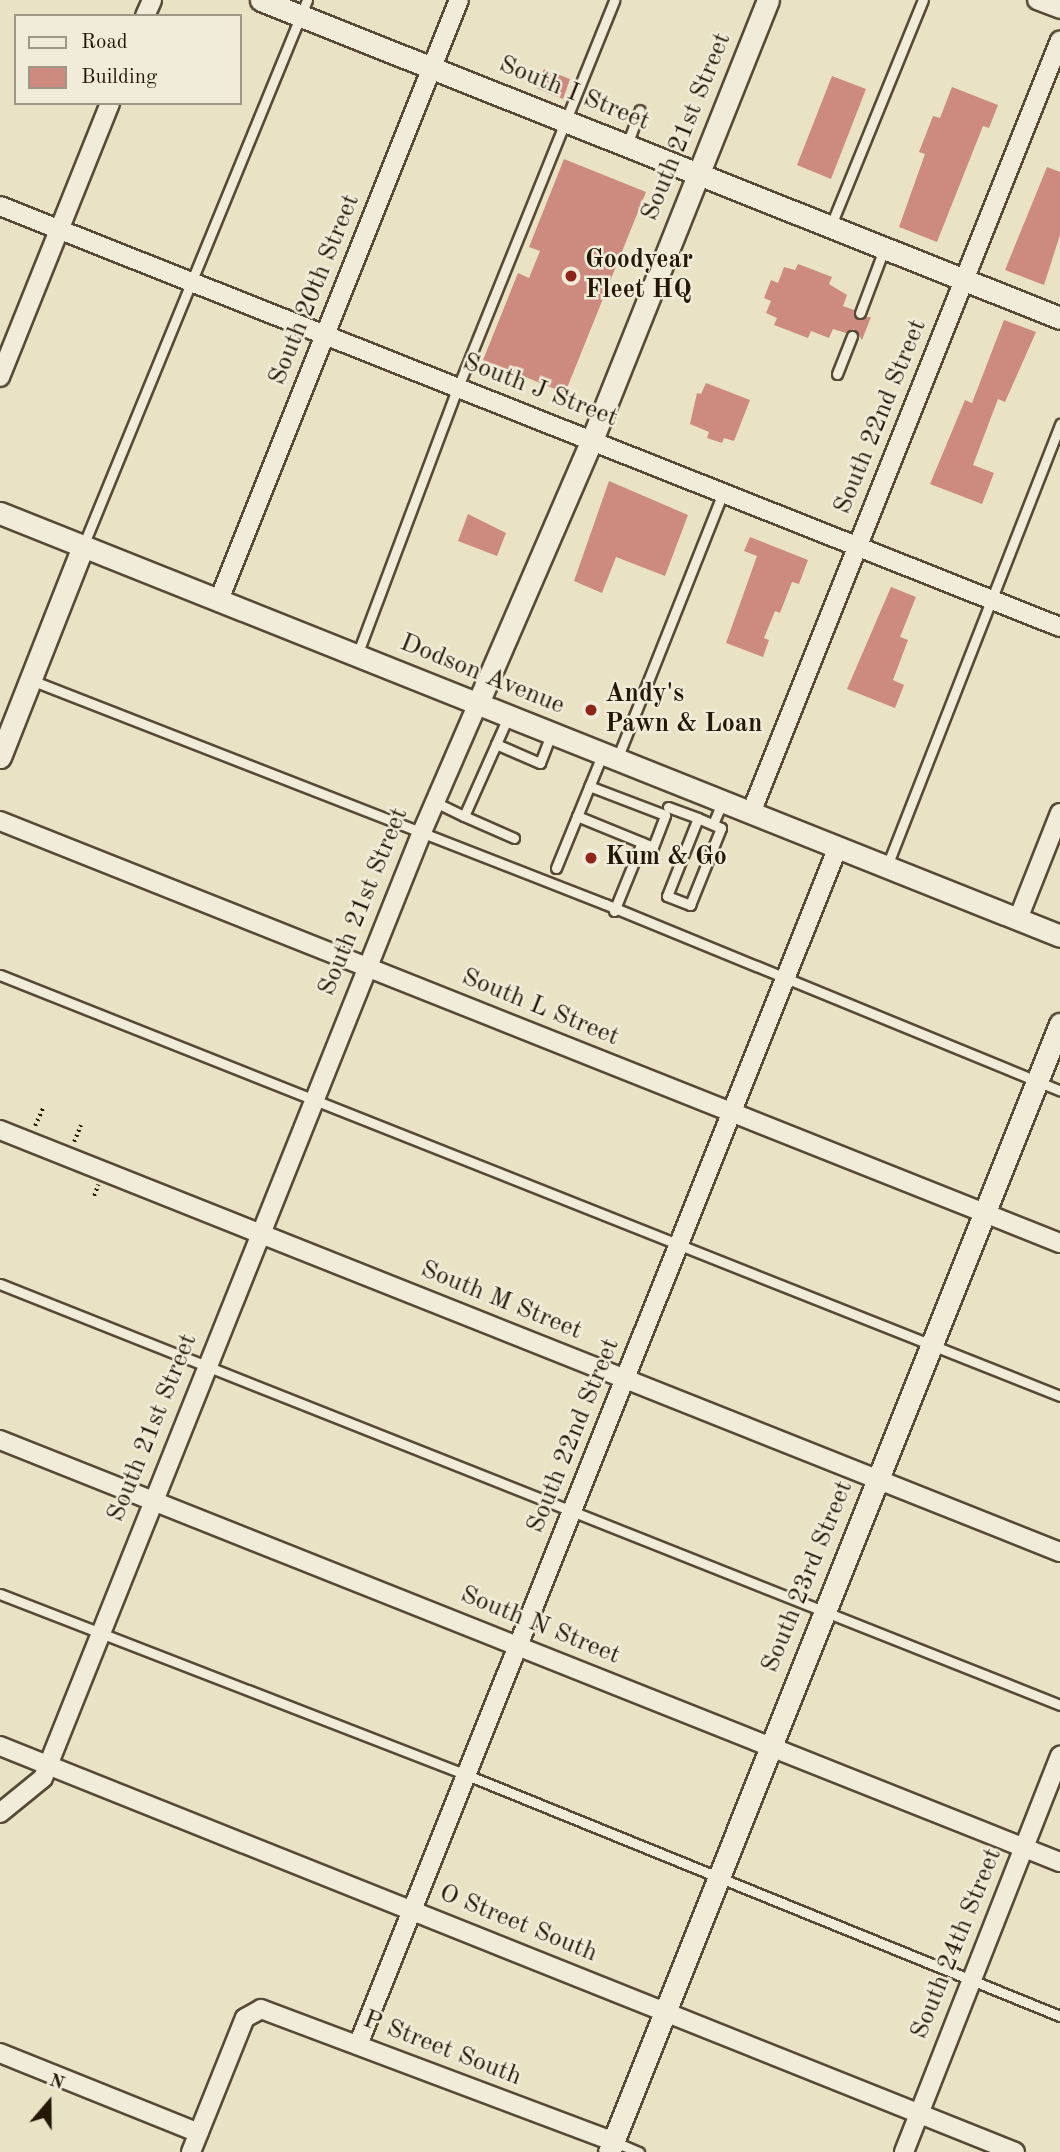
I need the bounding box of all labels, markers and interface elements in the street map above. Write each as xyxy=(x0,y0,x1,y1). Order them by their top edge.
legend xyxy=(14,14,242,105)
street label: South 21st Street xyxy=(635,28,739,226)
text: Road xyxy=(81,32,128,53)
street label: South I Street xyxy=(494,50,654,138)
text: Building xyxy=(81,67,157,88)
street label: South 20th Street xyxy=(263,190,367,390)
place label: Goodyear Fleet HQ xyxy=(585,245,693,306)
marker: Goodyear Fleet HQ xyxy=(563,268,579,284)
street label: South 22nd Street xyxy=(828,315,934,519)
street label: South J Street xyxy=(458,347,622,435)
street label: Dodson Avenue xyxy=(395,628,569,722)
place label: Andy's Pawn & Loan xyxy=(605,679,763,740)
marker: Andy's Pawn & Loan xyxy=(583,702,599,718)
street label: South 21st Street xyxy=(312,803,416,1001)
place label: Kum & Go xyxy=(605,842,727,874)
marker: Kum & Go xyxy=(583,850,599,866)
street label: South L Street xyxy=(457,962,623,1054)
street label: South M Street xyxy=(416,1254,586,1348)
street label: South 21st Street xyxy=(101,1329,205,1527)
street label: South 22nd Street xyxy=(521,1334,627,1538)
street label: South 23rd Street xyxy=(755,1477,861,1677)
street label: South N Street xyxy=(456,1580,624,1672)
street label: South 24th Street xyxy=(905,1844,1009,2044)
street label: O Street South xyxy=(434,1878,602,1970)
street label: P Street South xyxy=(358,2004,526,2094)
north arrow xyxy=(14,2068,84,2138)
text: N xyxy=(46,2071,66,2094)

